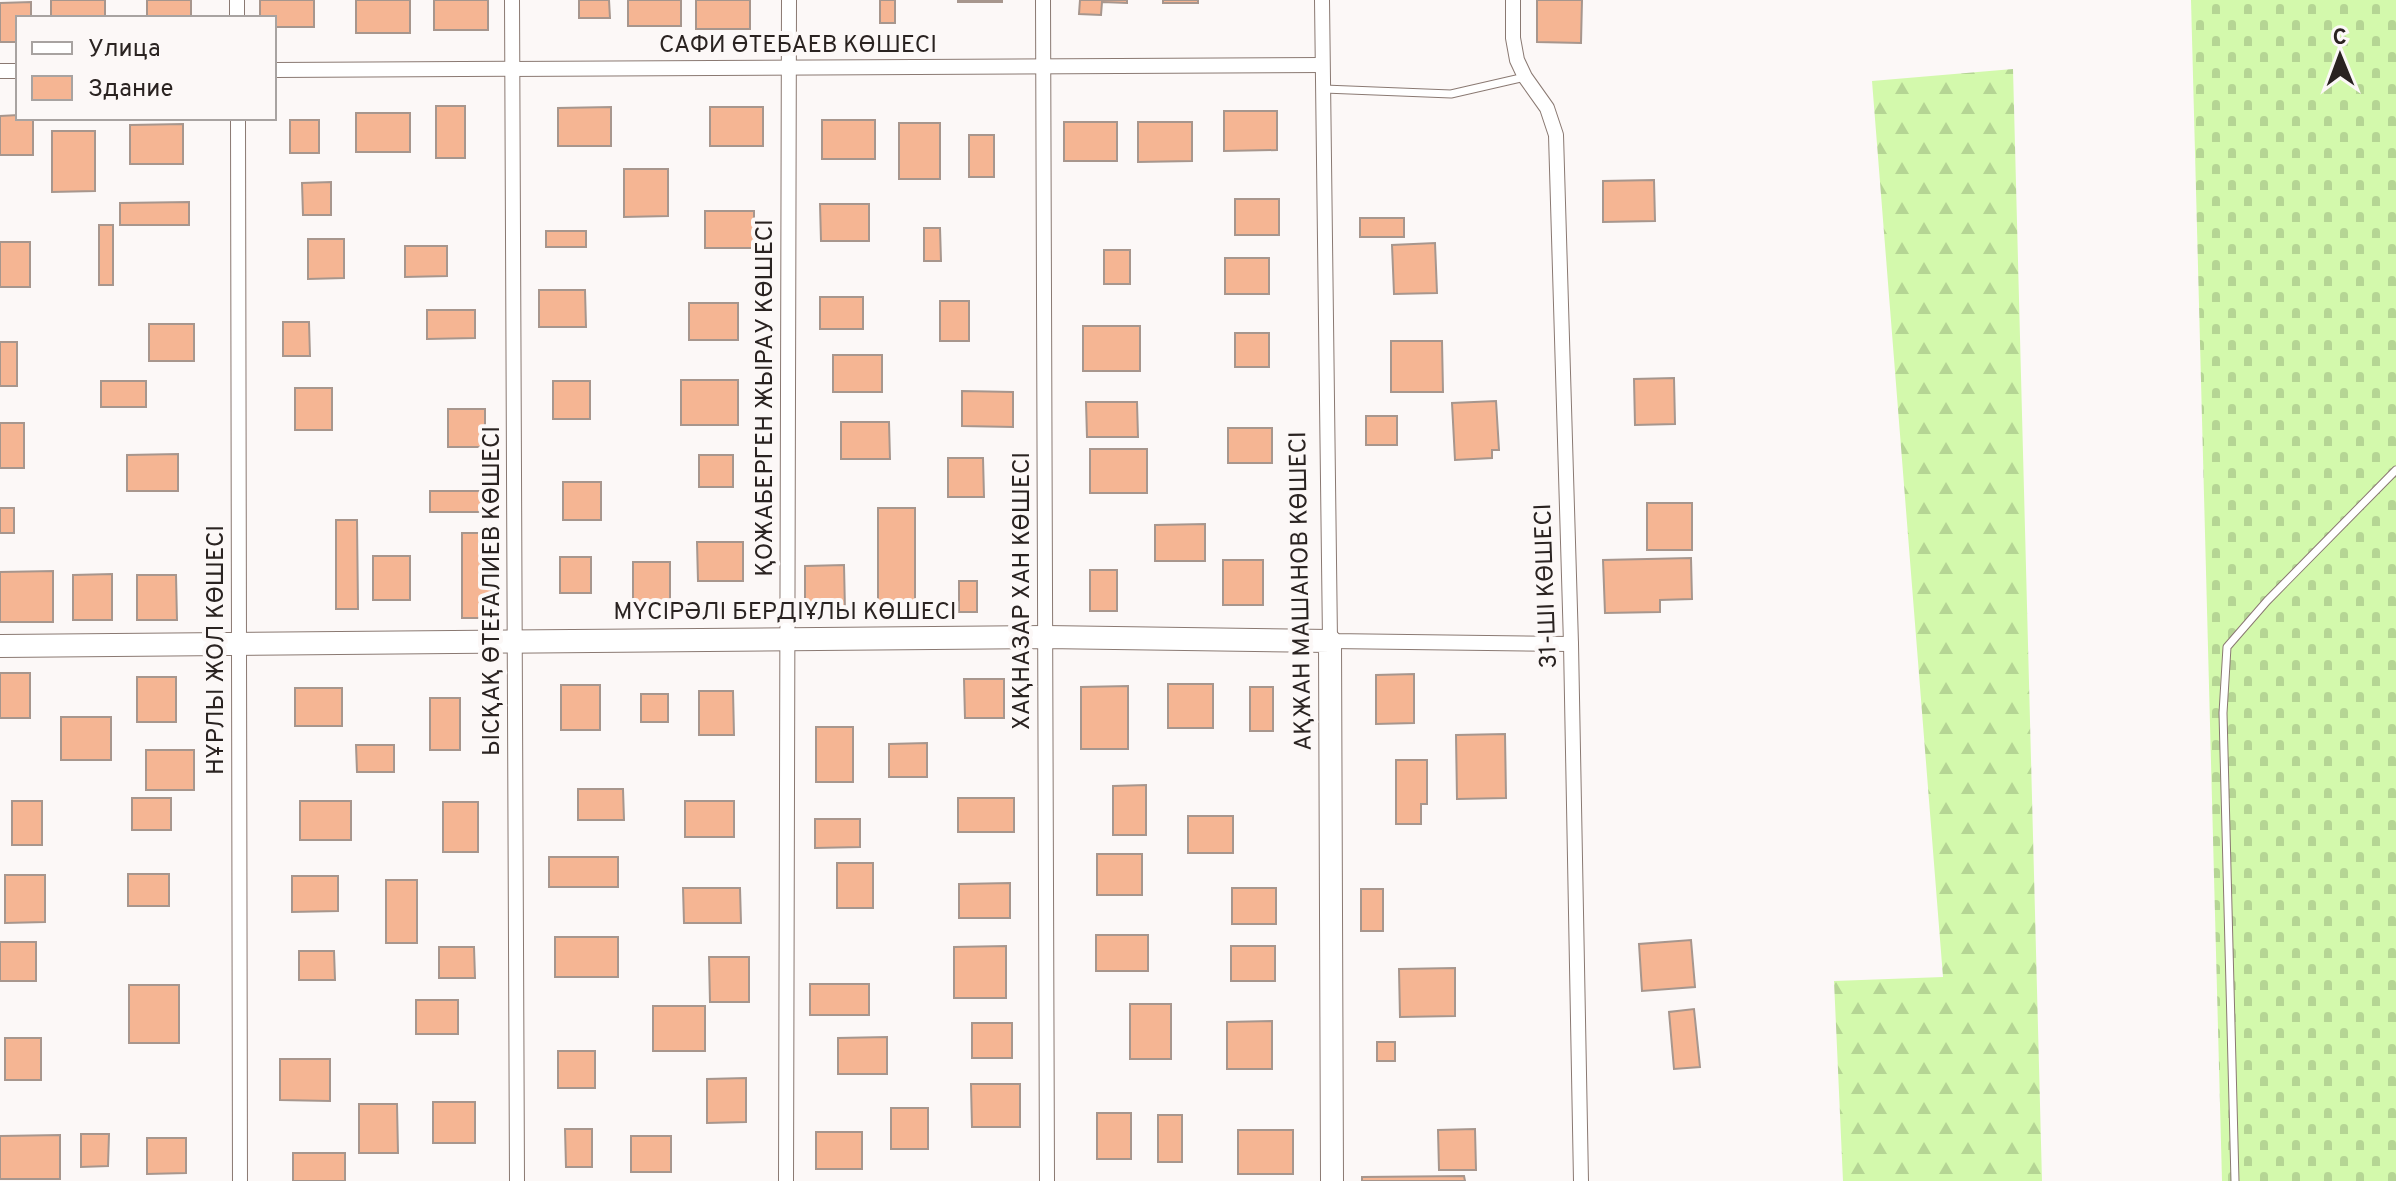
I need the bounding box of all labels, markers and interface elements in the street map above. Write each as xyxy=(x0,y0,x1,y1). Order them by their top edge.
legend xyxy=(16,16,276,120)
north arrow xyxy=(2300,16,2380,96)
text: С xyxy=(2332,25,2347,52)
street label: САФИ ӨТЕБАЕВ КӨШЕСІ xyxy=(659,31,937,61)
text: Улица xyxy=(88,35,161,65)
text: Здание xyxy=(88,75,174,105)
street label: ҚОЖАБЕРГЕН ЖЫРАУ КӨШЕСІ xyxy=(751,219,781,577)
street label: ЫСҚАҚ ӨТЕҒАЛИЕВ КӨШЕСІ xyxy=(478,426,508,756)
street label: АҚЖАН МАШАНОВ КӨШЕСІ xyxy=(1284,431,1320,751)
street label: ХАҚНАЗАР ХАН КӨШЕСІ xyxy=(1008,452,1038,730)
street label: 31-ШІ КӨШЕСІ xyxy=(1529,503,1565,669)
street label: НҰРЛЫ ЖОЛ КӨШЕСІ xyxy=(202,525,232,775)
street label: МҮСІРӘЛІ БЕРДІҰЛЫ КӨШЕСІ xyxy=(613,598,957,628)

